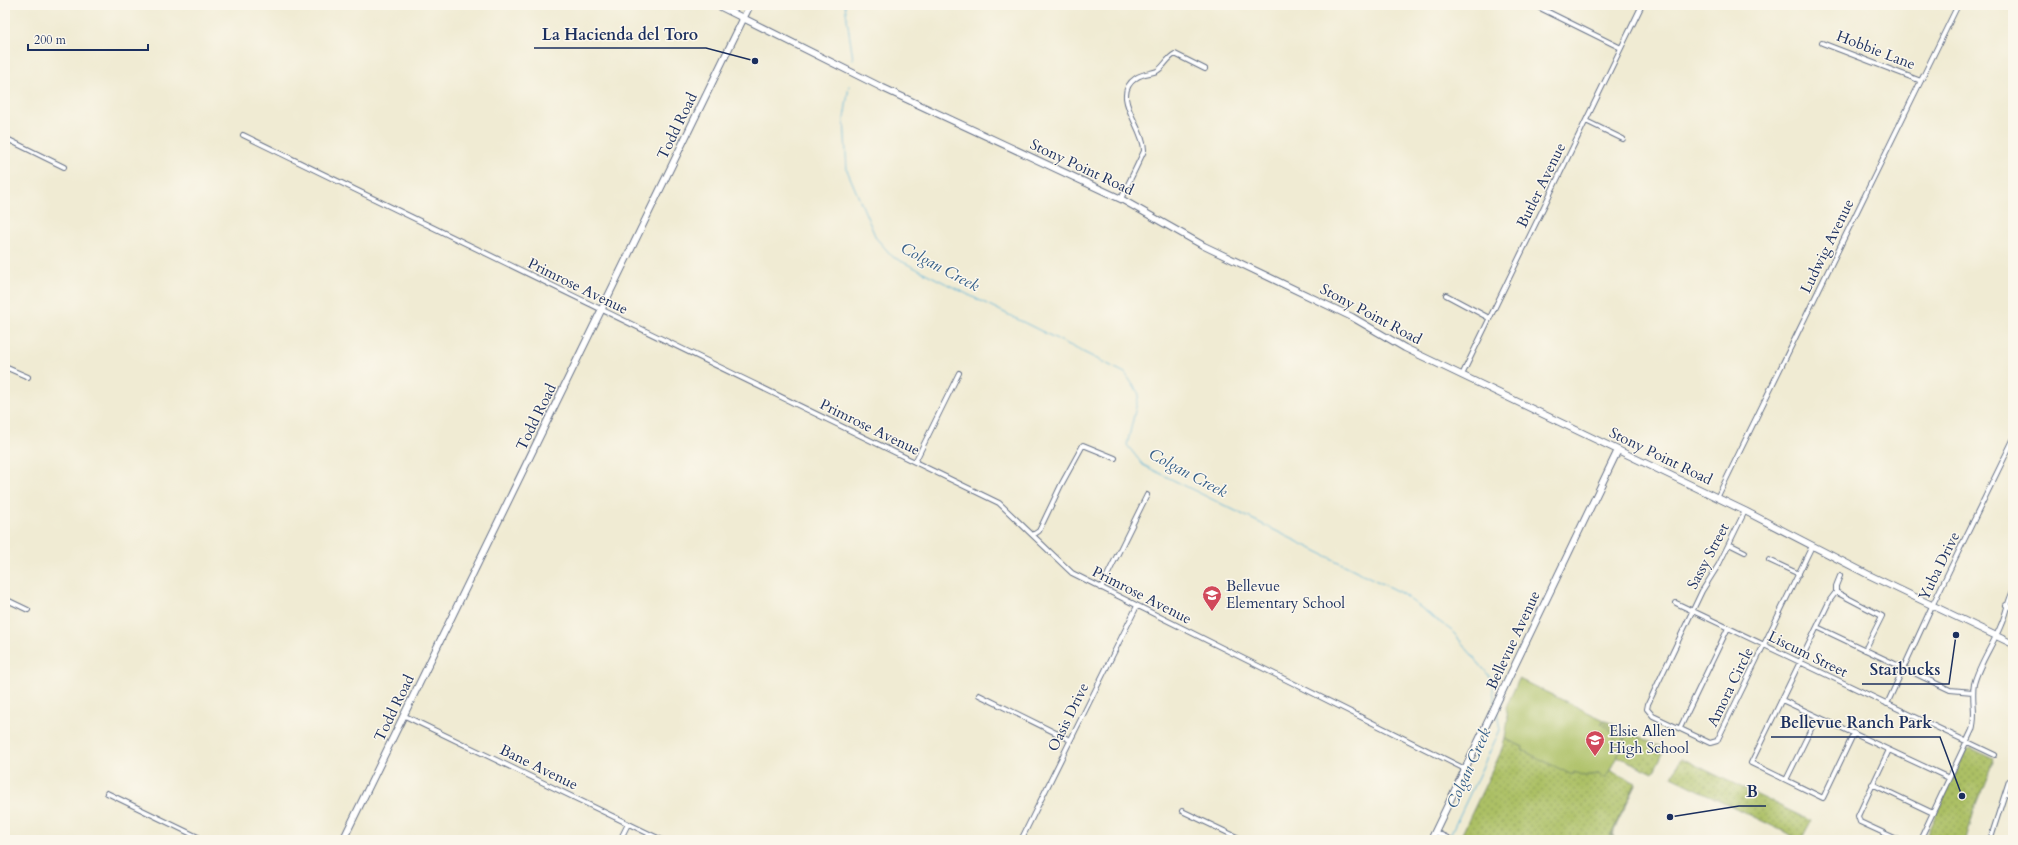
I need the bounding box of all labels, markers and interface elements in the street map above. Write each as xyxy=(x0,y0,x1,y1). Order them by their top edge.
callout: La Hacienda del Toro xyxy=(534,20,706,48)
text: La Hacienda del Toro xyxy=(542,24,698,46)
scale bar xyxy=(28,26,148,52)
street label: Hobbie Lane xyxy=(1834,26,1918,74)
text: 200 m xyxy=(34,32,67,48)
street label: Todd Road xyxy=(652,89,702,163)
street label: Stony Point Road xyxy=(1027,134,1137,200)
street label: Butler Avenue xyxy=(1512,139,1570,231)
street label: Ludwig Avenue xyxy=(1796,195,1859,297)
water label: Colgan Creek xyxy=(897,237,983,297)
street label: Primrose Avenue xyxy=(524,253,632,319)
street label: Stony Point Road xyxy=(1317,279,1425,349)
street label: Todd Road xyxy=(511,380,561,454)
street label: Primrose Avenue xyxy=(816,394,924,460)
street label: Stony Point Road xyxy=(1606,422,1716,490)
water label: Colgan Creek xyxy=(1145,443,1231,503)
street label: Sassy Street xyxy=(1682,519,1734,593)
street label: Yuba Drive xyxy=(1914,528,1964,604)
street label: Primrose Avenue xyxy=(1089,561,1195,629)
place label: Bellevue Elementary School xyxy=(1226,576,1345,613)
school or university icon: Bellevue Elementary School xyxy=(1201,584,1223,612)
street label: Bellevue Avenue xyxy=(1481,587,1545,693)
street label: Liscum Street xyxy=(1765,626,1851,682)
street label: Amora Circle xyxy=(1702,644,1758,730)
callout: Starbucks xyxy=(1862,656,1949,684)
text: Starbucks xyxy=(1870,659,1940,681)
street label: Todd Road xyxy=(369,671,419,745)
street label: Oasis Drive xyxy=(1043,679,1093,755)
callout: Bellevue Ranch Park xyxy=(1771,709,1940,737)
text: Bellevue Ranch Park xyxy=(1780,712,1932,734)
place label: Elsie Allen High School xyxy=(1609,721,1689,758)
water label: Colgan Creek xyxy=(1441,724,1497,812)
school or university icon: Elsie Allen High School xyxy=(1584,729,1606,757)
street label: Bane Avenue xyxy=(497,739,582,795)
callout: B xyxy=(1739,778,1766,806)
text: B xyxy=(1746,781,1758,803)

